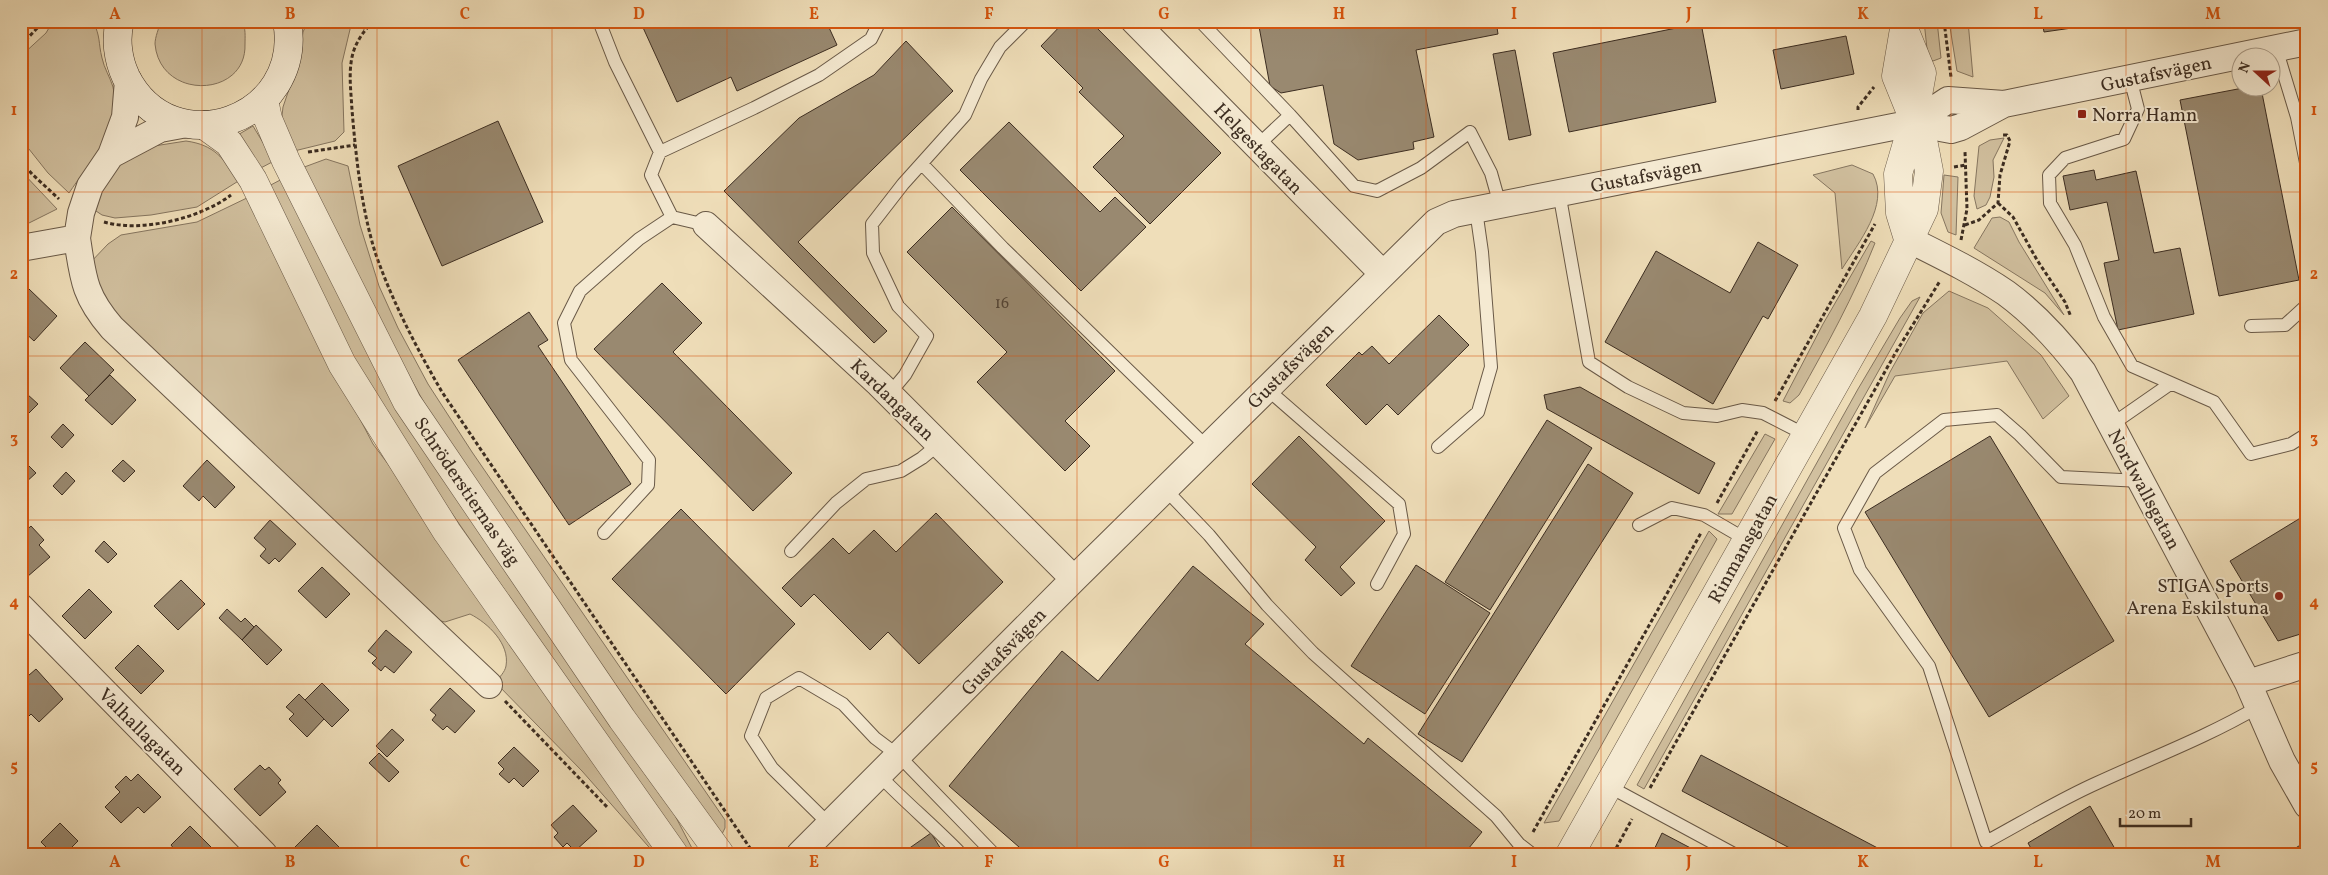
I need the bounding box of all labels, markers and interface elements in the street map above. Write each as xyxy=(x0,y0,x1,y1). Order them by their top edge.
text: A xyxy=(109,4,121,26)
text: B xyxy=(285,4,296,26)
text: C xyxy=(460,4,470,26)
text: D xyxy=(633,4,645,26)
text: E xyxy=(809,4,819,26)
text: F xyxy=(984,4,994,26)
text: G xyxy=(1158,4,1170,26)
text: H xyxy=(1333,4,1345,26)
text: I xyxy=(1511,4,1517,26)
text: J xyxy=(1685,4,1692,26)
text: K xyxy=(1857,4,1869,26)
text: L xyxy=(2033,4,2043,26)
text: M xyxy=(2205,4,2221,26)
north arrow xyxy=(2230,48,2280,98)
street label: Gustafsvägen xyxy=(2099,51,2214,99)
text: N xyxy=(2235,60,2256,76)
street label: Helgestagatan xyxy=(1207,98,1308,201)
text: 1 xyxy=(11,100,17,122)
text: 1 xyxy=(2311,100,2317,122)
place label: Norra Hamn xyxy=(2092,103,2197,129)
marker: Norra Hamn xyxy=(2076,108,2088,120)
street label: Gustafsvägen xyxy=(1589,153,1704,200)
text: 2 xyxy=(10,264,18,286)
text: 2 xyxy=(2310,264,2318,286)
house number: 16 xyxy=(995,293,1009,315)
street label: Gustafsvägen xyxy=(1242,317,1340,415)
street label: Kardangatan xyxy=(844,354,940,447)
street label: Schröderstiernas väg xyxy=(407,413,526,572)
street label: Nordwallsgatan xyxy=(2101,425,2186,555)
text: 3 xyxy=(10,428,18,450)
text: 3 xyxy=(2310,428,2318,450)
street label: Rinmansgatan xyxy=(1703,489,1785,609)
place label: STIGA Sports Arena Eskilstuna xyxy=(2126,574,2269,622)
marker: STIGA Sports Arena Eskilstuna xyxy=(2273,590,2285,602)
text: 4 xyxy=(9,592,19,614)
text: 4 xyxy=(2309,592,2319,614)
street label: Gustafsvägen xyxy=(956,603,1053,702)
street label: Valhallagatan xyxy=(92,683,191,782)
text: 5 xyxy=(10,756,18,778)
text: 5 xyxy=(2310,756,2318,778)
scale bar xyxy=(2120,795,2192,827)
text: 20 m xyxy=(2128,804,2161,825)
text: A xyxy=(109,852,121,874)
text: B xyxy=(285,852,296,874)
text: C xyxy=(460,852,470,874)
text: D xyxy=(633,852,645,874)
text: E xyxy=(809,852,819,874)
text: F xyxy=(984,852,994,874)
text: G xyxy=(1158,852,1170,874)
text: H xyxy=(1333,852,1345,874)
text: I xyxy=(1511,852,1517,874)
text: J xyxy=(1685,852,1692,874)
text: K xyxy=(1857,852,1869,874)
text: L xyxy=(2033,852,2043,874)
text: M xyxy=(2205,852,2221,874)

